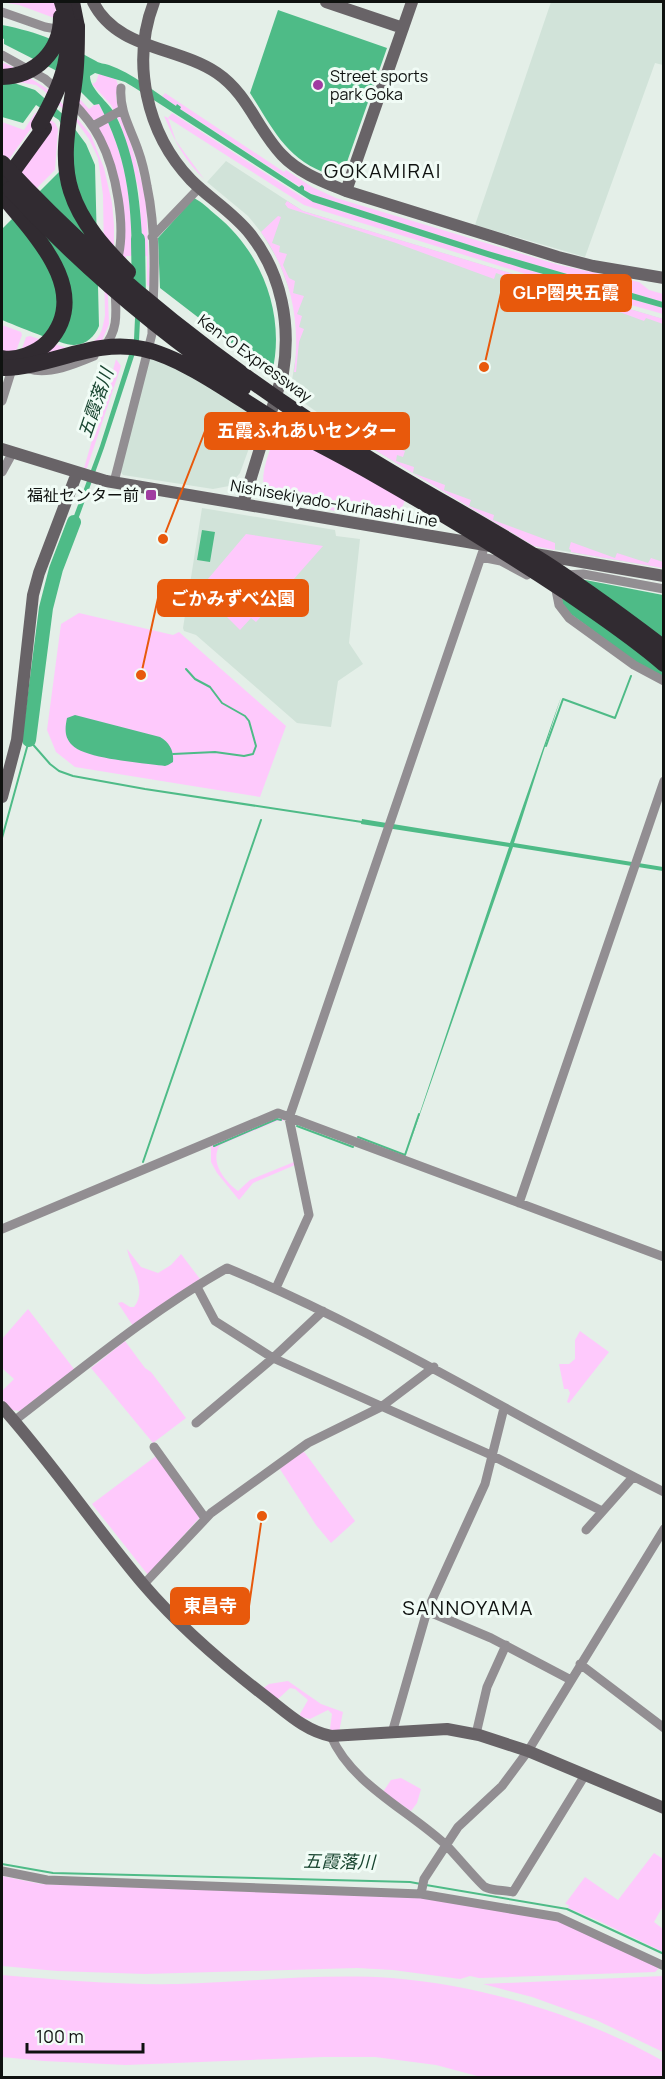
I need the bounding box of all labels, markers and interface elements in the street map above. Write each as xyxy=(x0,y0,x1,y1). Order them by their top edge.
place label: Street sports park Goka xyxy=(330,65,428,105)
marker: Street sports park Goka xyxy=(311,78,325,92)
district label: GOKAMIRAI xyxy=(324,157,442,184)
callout: GLP圏央五霞 xyxy=(501,275,631,311)
text: GLP圏央五霞 xyxy=(513,280,619,304)
street label: Ken-O Expressway xyxy=(193,309,317,407)
water label: 五霞落川 xyxy=(72,363,119,441)
callout: 五霞ふれあいセンター xyxy=(205,413,409,449)
text: 五霞ふれあいセンター xyxy=(217,418,397,442)
street label: Nishisekiyado-Kurihashi Line xyxy=(229,474,439,532)
place label: 福祉センター前 xyxy=(27,484,139,506)
marker: 福祉センター前 xyxy=(144,488,158,502)
callout: ごかみずべ公園 xyxy=(158,580,308,616)
text: ごかみずべ公園 xyxy=(170,586,296,610)
callout: 東昌寺 xyxy=(171,1588,249,1624)
text: 東昌寺 xyxy=(183,1593,237,1617)
district label: SANNOYAMA xyxy=(402,1594,534,1621)
water label: 五霞落川 xyxy=(303,1848,377,1874)
scale bar xyxy=(27,2016,142,2054)
text: 100 m xyxy=(36,2024,84,2048)

